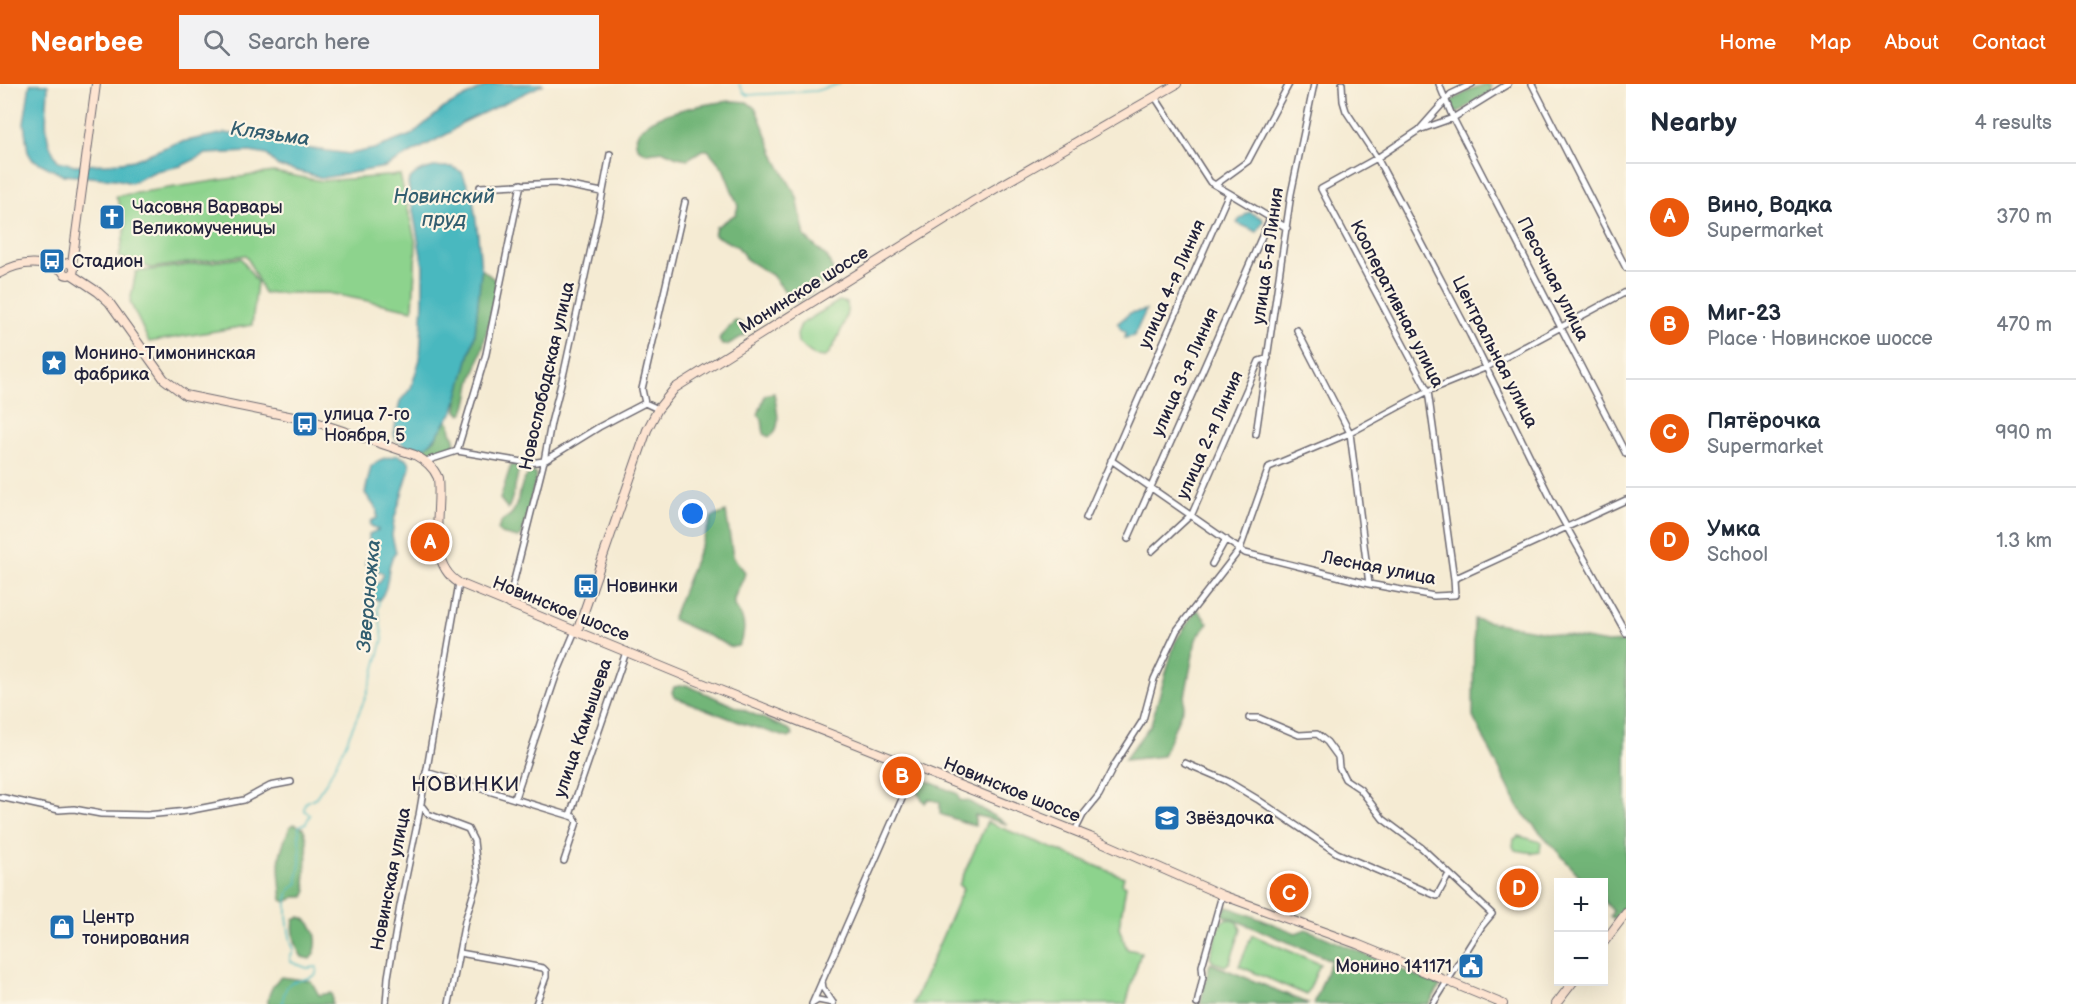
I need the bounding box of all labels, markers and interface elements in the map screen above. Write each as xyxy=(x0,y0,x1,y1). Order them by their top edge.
search box xyxy=(179,15,599,69)
text: Nearbee xyxy=(30,26,143,59)
icon: search xyxy=(200,26,233,59)
text: Search here xyxy=(248,29,370,56)
text: Home xyxy=(1719,30,1776,55)
text: Map xyxy=(1809,30,1851,55)
text: About xyxy=(1884,30,1939,55)
text: Contact xyxy=(1972,30,2046,55)
text: Nearby xyxy=(1650,108,1737,139)
text: 4 results xyxy=(1974,111,2052,135)
water label: Клязьма xyxy=(229,117,311,151)
water label: Новинский пруд xyxy=(393,185,495,232)
street label: улица 5-я Линия xyxy=(1248,186,1288,326)
text: Вино, Водка xyxy=(1707,192,1832,219)
place label: Часовня Варвары Великомученицы xyxy=(132,197,283,239)
church icon: Часовня Варвары Великомученицы xyxy=(97,202,127,232)
text: A xyxy=(1663,205,1676,229)
text: 370 m xyxy=(1996,205,2052,229)
street label: Песочная улица xyxy=(1513,213,1594,345)
street label: улица 4-я Линия xyxy=(1134,216,1210,352)
street label: Кооперативная улица xyxy=(1346,217,1449,391)
text: Supermarket xyxy=(1707,219,1823,243)
street label: Монинское шоссе xyxy=(736,242,872,338)
bus stop icon: Стадион xyxy=(37,246,67,276)
place label: Стадион xyxy=(72,251,143,272)
street label: Центральная улица xyxy=(1448,272,1543,432)
street label: Новослободская улица xyxy=(515,279,579,472)
text: Миг-23 xyxy=(1707,300,1781,327)
street label: улица 3-я Линия xyxy=(1147,304,1223,440)
text: B xyxy=(1662,313,1677,337)
text: 470 m xyxy=(1996,313,2052,337)
text: Place · Новинское шоссе xyxy=(1707,327,1933,351)
place label: Монино-Тимонинская фабрика xyxy=(74,343,256,385)
place icon: Монино-Тимонинская фабрика xyxy=(39,348,69,378)
street label: улица 2-я Линия xyxy=(1172,367,1248,503)
place label: улица 7-го Ноября, 5 xyxy=(324,404,410,446)
text: Пятёрочка xyxy=(1707,408,1820,435)
bus stop icon: улица 7-го Ноября, 5 xyxy=(290,409,320,439)
text: C xyxy=(1662,421,1677,445)
text: 990 m xyxy=(1995,421,2052,445)
text: Supermarket xyxy=(1707,435,1823,459)
your location xyxy=(678,499,707,528)
text: Умка xyxy=(1707,516,1760,543)
pin: A xyxy=(410,520,450,564)
text: D xyxy=(1663,529,1676,553)
text: 1.3 km xyxy=(1996,529,2052,553)
water label: Звероножка xyxy=(352,539,386,653)
text: School xyxy=(1707,543,1768,567)
street label: Лесная улица xyxy=(1319,546,1438,589)
bus stop icon: Новинки xyxy=(571,571,601,601)
street label: Новинское шоссе xyxy=(489,572,633,646)
place label: Новинки xyxy=(606,576,678,597)
street label: улица Камышева xyxy=(549,655,617,800)
street label: Новинское шоссе xyxy=(940,753,1084,827)
pin: B xyxy=(882,754,922,798)
district label: НОВИНКИ xyxy=(411,773,521,797)
school or university icon: Звёздочка xyxy=(1152,803,1182,833)
street label: Новинская улица xyxy=(367,805,415,953)
place label: Звёздочка xyxy=(1186,808,1274,829)
pin: D xyxy=(1500,866,1538,910)
pin: C xyxy=(1270,870,1308,916)
map controls xyxy=(1554,878,1608,986)
button: + xyxy=(1554,878,1608,932)
place label: Центр тонирования xyxy=(82,907,189,949)
shop icon: Центр тонирования xyxy=(47,912,77,942)
button: − xyxy=(1554,932,1608,986)
public building icon: Монино 141171 xyxy=(1456,951,1486,981)
place label: Монино 141171 xyxy=(1335,956,1452,977)

